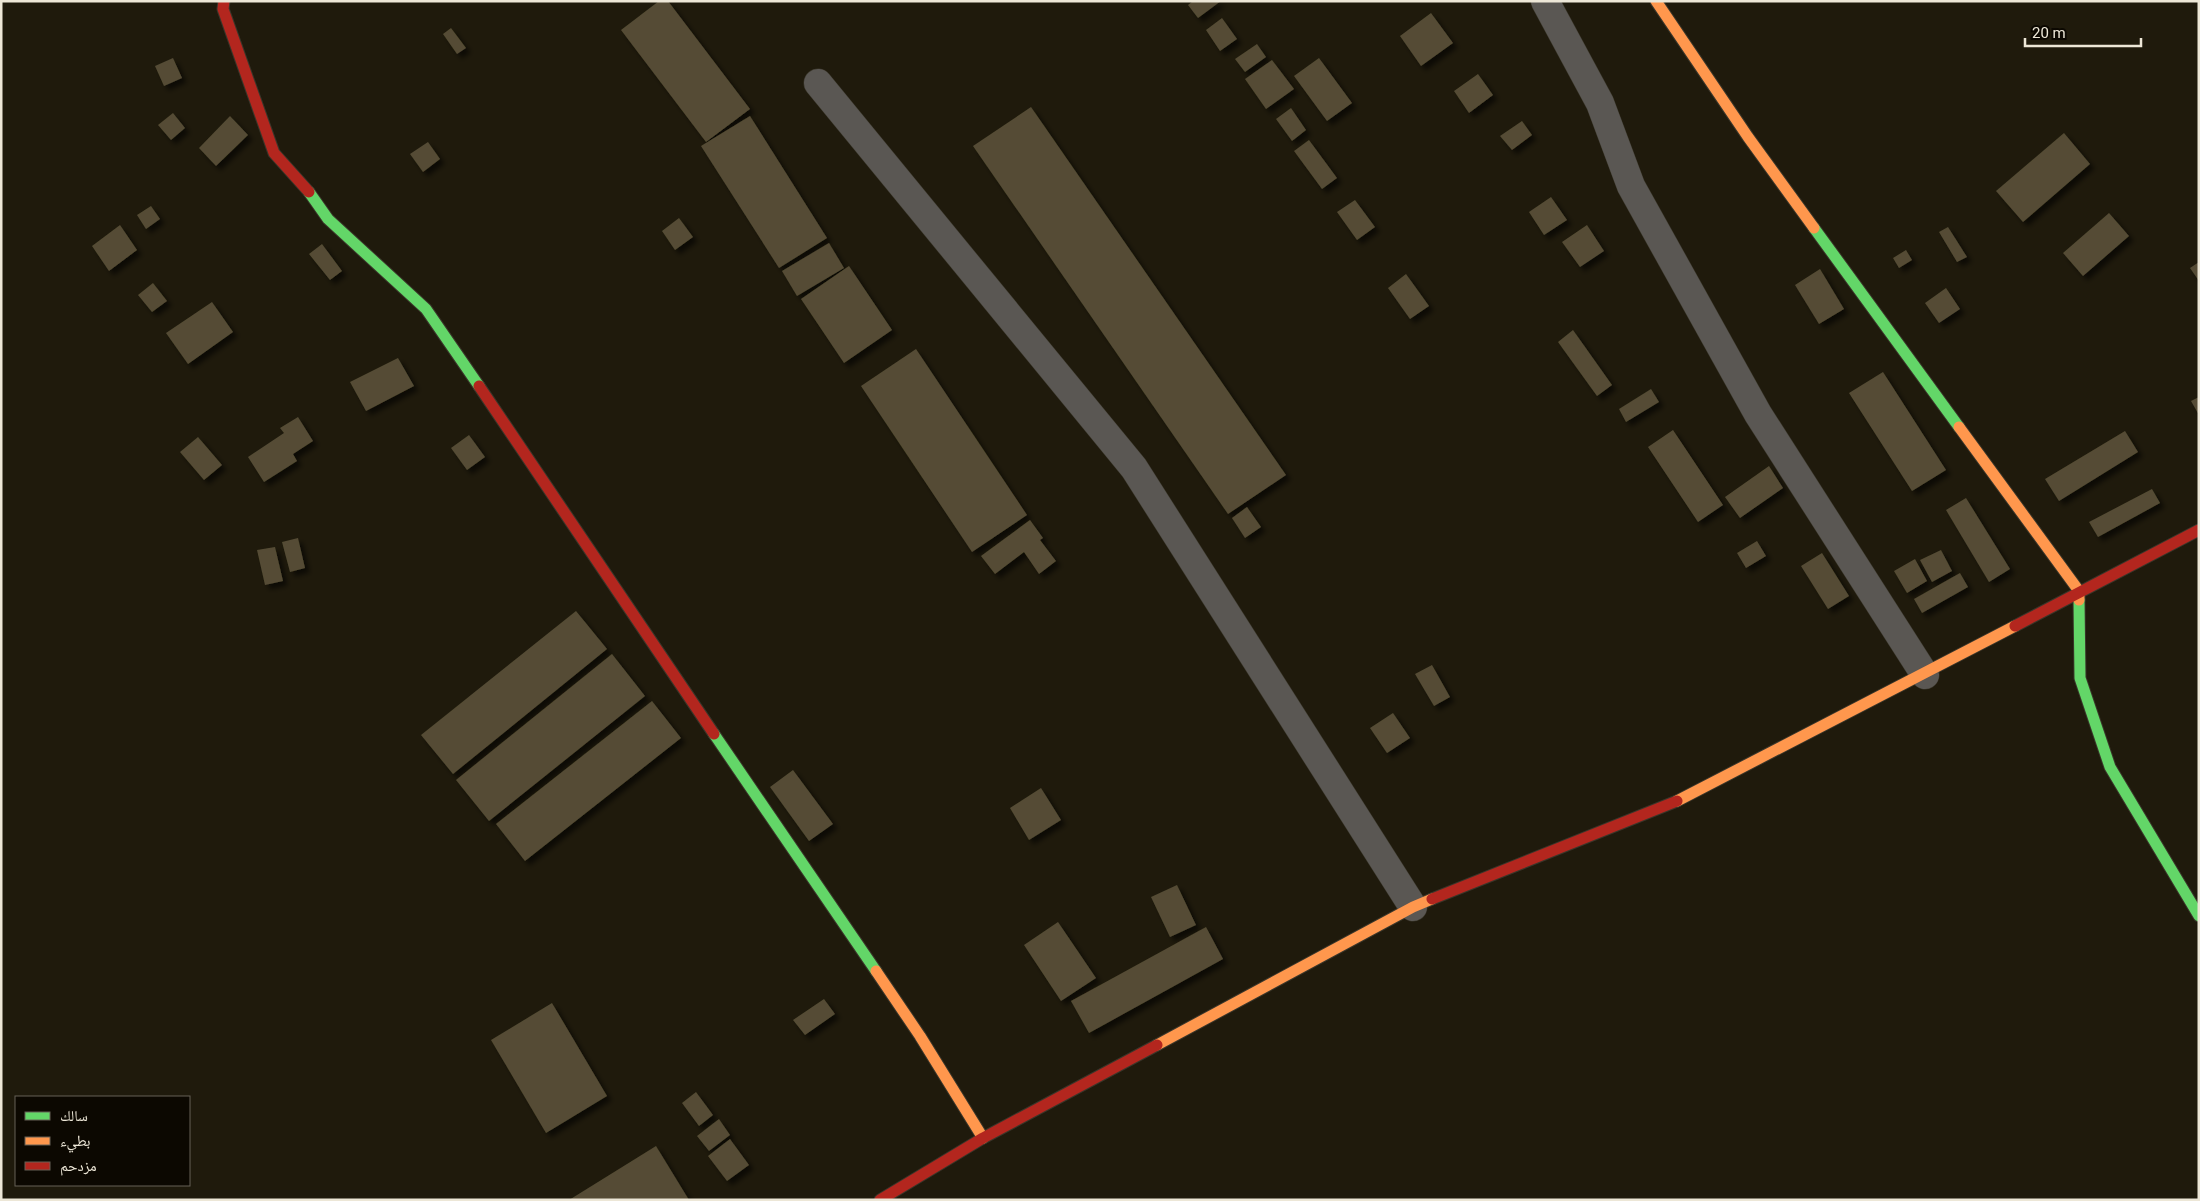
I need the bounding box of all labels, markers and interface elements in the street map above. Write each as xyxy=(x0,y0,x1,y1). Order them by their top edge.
scale bar xyxy=(2025,15,2141,47)
text: 20 m xyxy=(2032,24,2066,42)
legend xyxy=(15,1096,190,1186)
text: سالك xyxy=(60,1107,88,1125)
text: بطيء xyxy=(60,1132,90,1153)
text: مزدحم xyxy=(60,1157,97,1176)

